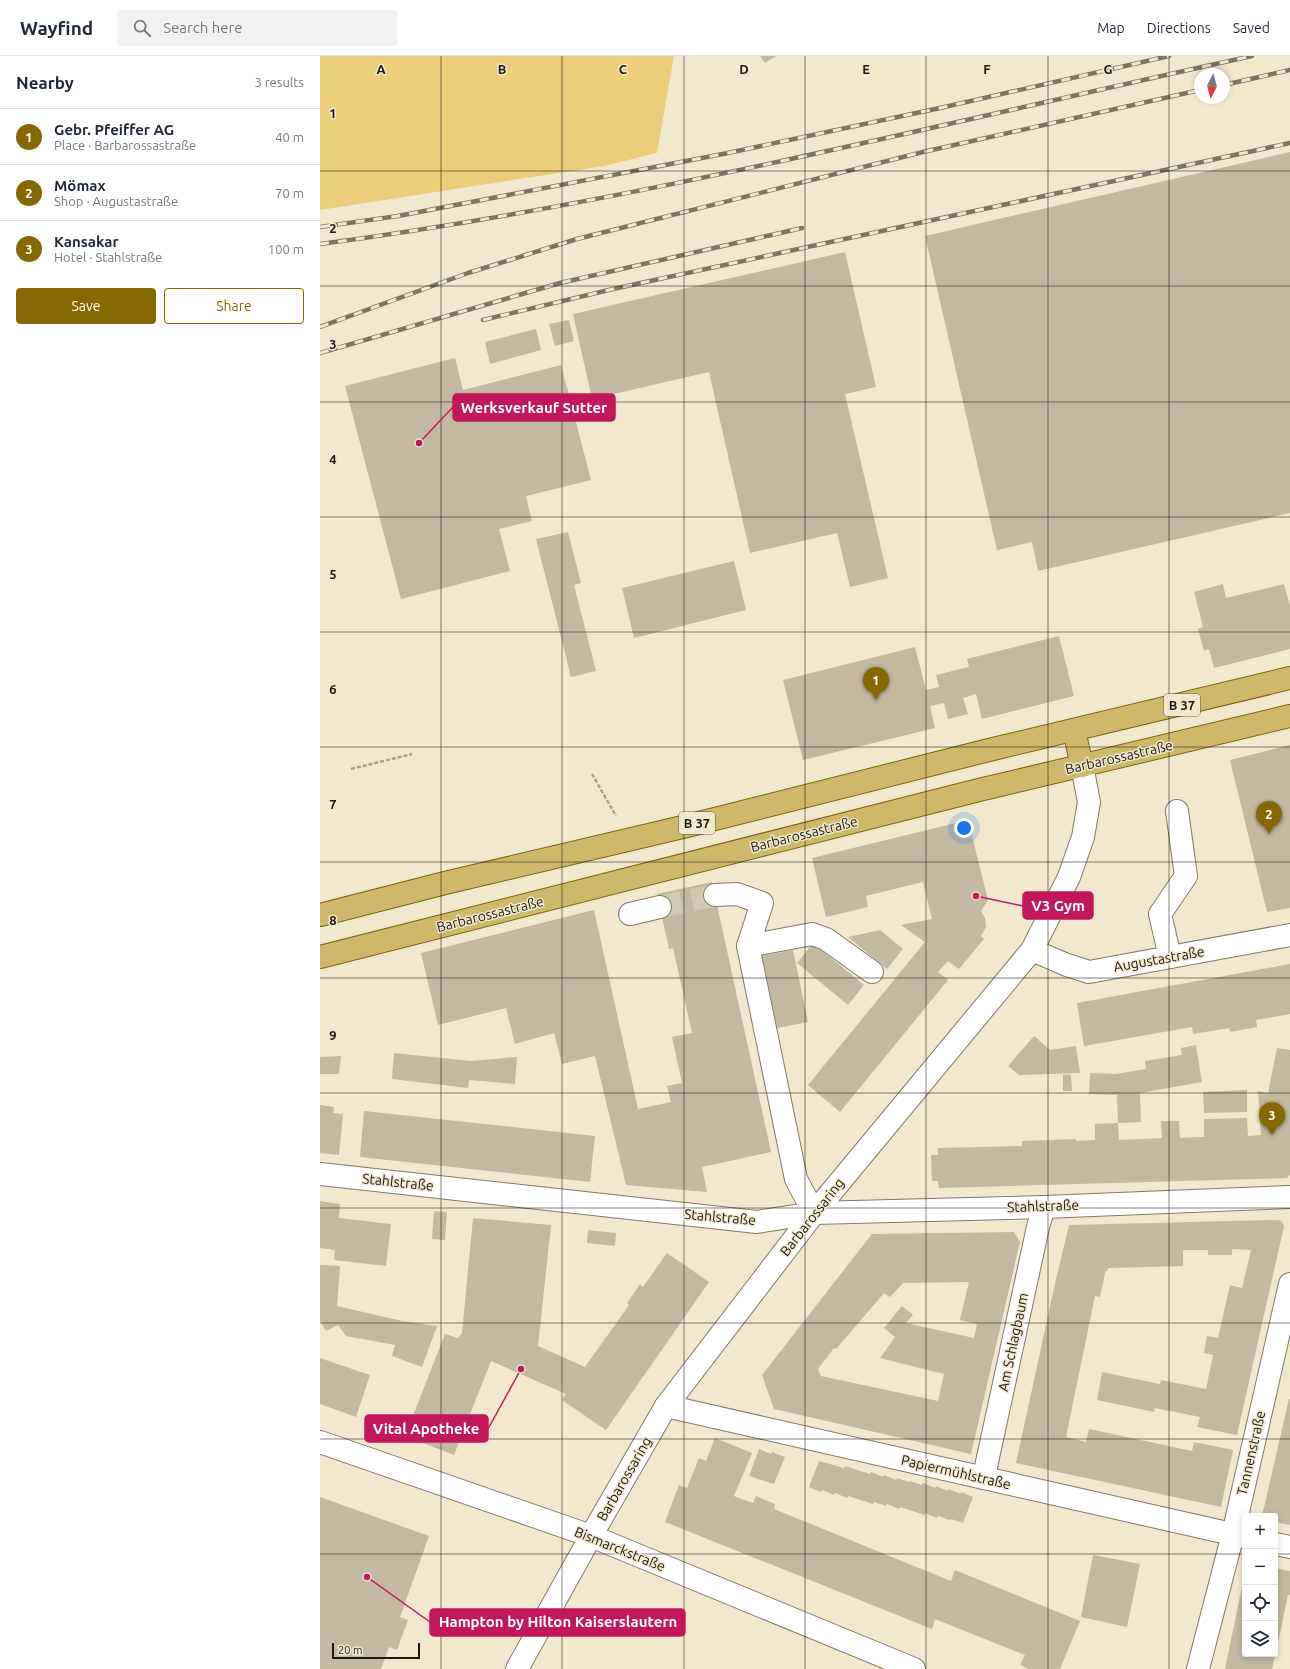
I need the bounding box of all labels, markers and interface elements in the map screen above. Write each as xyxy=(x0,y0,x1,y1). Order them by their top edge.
search box xyxy=(117,10,397,46)
text: Wayfind xyxy=(20,17,93,39)
icon: search xyxy=(131,17,153,39)
text: Search here xyxy=(163,19,242,36)
text: Map xyxy=(1097,20,1125,36)
text: Directions xyxy=(1147,20,1211,36)
text: Saved xyxy=(1233,20,1270,36)
text: A xyxy=(376,62,386,76)
text: B xyxy=(498,62,507,76)
text: C xyxy=(619,62,628,76)
text: D xyxy=(739,62,749,76)
text: E xyxy=(862,62,870,76)
text: F xyxy=(983,62,991,76)
text: G xyxy=(1104,62,1113,76)
north arrow xyxy=(1194,68,1230,104)
text: Nearby xyxy=(16,73,74,92)
text: 3 results xyxy=(254,75,304,89)
text: 1 xyxy=(329,106,337,120)
text: Gebr. Pfeiffer AG xyxy=(54,121,174,138)
text: 1 xyxy=(25,130,33,144)
text: 40 m xyxy=(275,130,304,144)
text: Place · Barbarossastraße xyxy=(54,138,196,152)
text: Mömax xyxy=(54,177,106,194)
text: 2 xyxy=(25,186,33,200)
text: 70 m xyxy=(275,186,304,200)
text: Shop · Augustastraße xyxy=(54,194,178,208)
text: 2 xyxy=(329,221,337,235)
text: Kansakar xyxy=(54,233,119,250)
text: 3 xyxy=(25,242,33,256)
text: 100 m xyxy=(268,242,304,256)
text: Hotel · Stahlstraße xyxy=(54,250,162,264)
button: Save xyxy=(16,288,156,324)
button: Share xyxy=(164,288,304,324)
text: 3 xyxy=(329,337,337,351)
callout: Werksverkauf Sutter xyxy=(453,394,615,421)
text: Werksverkauf Sutter xyxy=(461,399,608,416)
text: 4 xyxy=(329,452,337,466)
text: 5 xyxy=(329,567,337,581)
pin: 1 xyxy=(863,667,889,700)
text: 6 xyxy=(329,682,337,696)
road number: B 37 xyxy=(1164,694,1200,716)
street label: Barbarossastraße xyxy=(1064,737,1174,777)
text: 7 xyxy=(329,797,337,811)
pin: 2 xyxy=(1256,801,1282,834)
road number: B 37 xyxy=(679,812,715,834)
street label: Barbarossastraße xyxy=(749,813,859,855)
your location xyxy=(954,818,974,838)
callout: V3 Gym xyxy=(1023,892,1093,919)
street label: Barbarossastraße xyxy=(435,893,545,935)
text: V3 Gym xyxy=(1031,897,1085,914)
text: 8 xyxy=(329,913,337,927)
street label: Augustastraße xyxy=(1112,943,1206,975)
text: 9 xyxy=(329,1028,337,1042)
pin: 3 xyxy=(1259,1102,1285,1135)
street label: Stahlstraße xyxy=(361,1170,435,1194)
street label: Barbarossaring xyxy=(777,1175,847,1259)
street label: Stahlstraße xyxy=(1007,1197,1079,1215)
street label: Stahlstraße xyxy=(683,1206,757,1228)
street label: Am Schlagbaum xyxy=(995,1291,1031,1393)
street label: Tannenstraße xyxy=(1233,1409,1269,1497)
callout: Vital Apotheke xyxy=(365,1415,488,1442)
text: Vital Apotheke xyxy=(373,1420,479,1437)
street label: Barbarossaring xyxy=(593,1434,655,1524)
street label: Papiermühlstraße xyxy=(900,1452,1012,1492)
map controls xyxy=(1242,1513,1278,1657)
button: + xyxy=(1242,1513,1278,1549)
street label: Bismarckstraße xyxy=(572,1523,668,1575)
button: − xyxy=(1242,1549,1278,1585)
button: locate xyxy=(1242,1585,1278,1621)
callout: Hampton by Hilton Kaiserslautern xyxy=(430,1609,685,1636)
text: Hampton by Hilton Kaiserslautern xyxy=(439,1613,677,1630)
button: layers xyxy=(1242,1621,1278,1657)
scale bar xyxy=(332,1641,420,1660)
text: 20 m xyxy=(338,1644,362,1656)

